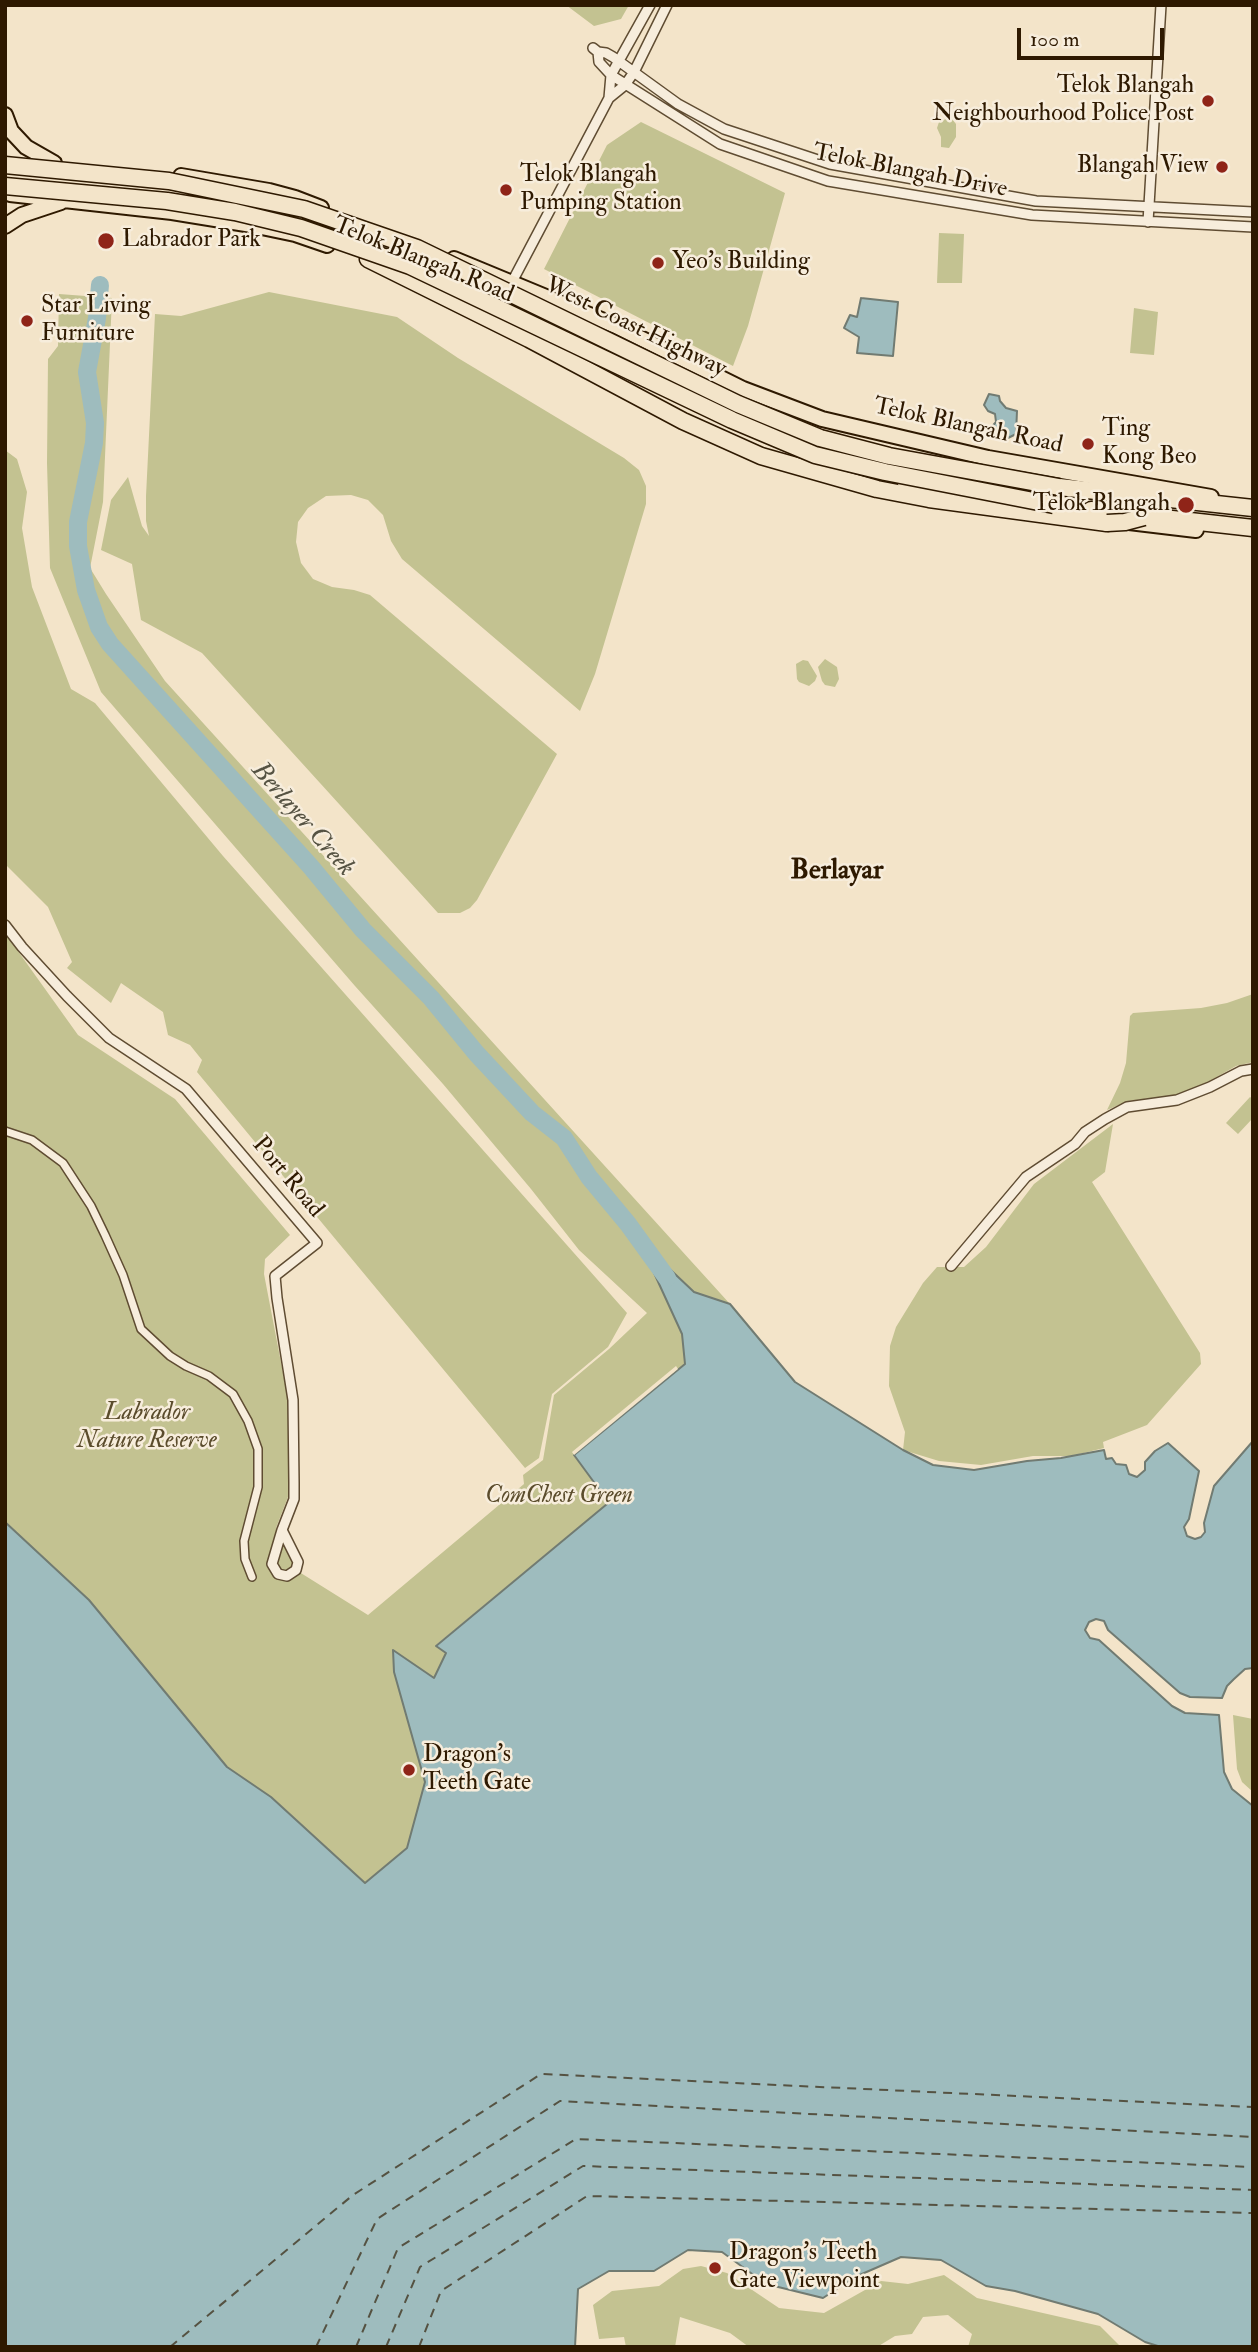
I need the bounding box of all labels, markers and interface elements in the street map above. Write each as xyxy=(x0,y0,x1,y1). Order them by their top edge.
scale bar xyxy=(1020,14,1167,58)
text: 100 m xyxy=(1030,26,1080,53)
place label: Telok Blangah Neighbourhood Police Post xyxy=(932,73,1194,129)
marker: Telok Blangah Neighbourhood Police Post xyxy=(1200,93,1216,109)
street label: Telok Blangah Drive xyxy=(810,139,1010,205)
place label: Blangah View xyxy=(1077,153,1208,181)
marker: Blangah View xyxy=(1214,159,1230,175)
place label: Telok Blangah Pumping Station xyxy=(520,162,682,218)
marker: Telok Blangah Pumping Station xyxy=(498,182,514,198)
street label: Telok Blangah Road xyxy=(328,212,518,310)
place label: Labrador Park xyxy=(122,227,261,255)
marker: Labrador Park xyxy=(96,231,116,251)
place label: Yeo's Building xyxy=(672,249,810,277)
marker: Yeo's Building xyxy=(650,255,666,271)
street label: West Coast Highway xyxy=(539,272,731,384)
place label: Star Living Furniture xyxy=(41,293,151,349)
marker: Star Living Furniture xyxy=(19,313,35,329)
street label: Telok Blangah Road xyxy=(871,393,1065,461)
place label: Ting Kong Beo xyxy=(1102,416,1196,472)
marker: Ting Kong Beo xyxy=(1080,436,1096,452)
place label: Telok Blangah xyxy=(1033,491,1170,519)
marker: Telok Blangah xyxy=(1176,495,1196,515)
water label: Berlayer Creek xyxy=(244,756,360,884)
district label: Berlayar xyxy=(791,855,883,889)
street label: Port Road xyxy=(245,1132,329,1224)
park label: Labrador Nature Reserve xyxy=(77,1400,217,1456)
park label: ComChest Green xyxy=(485,1483,633,1511)
place label: Dragon's Teeth Gate xyxy=(423,1742,531,1798)
marker: Dragon's Teeth Gate xyxy=(401,1762,417,1778)
place label: Dragon's Teeth Gate Viewpoint xyxy=(729,2240,880,2296)
marker: Dragon's Teeth Gate Viewpoint xyxy=(707,2260,723,2276)

